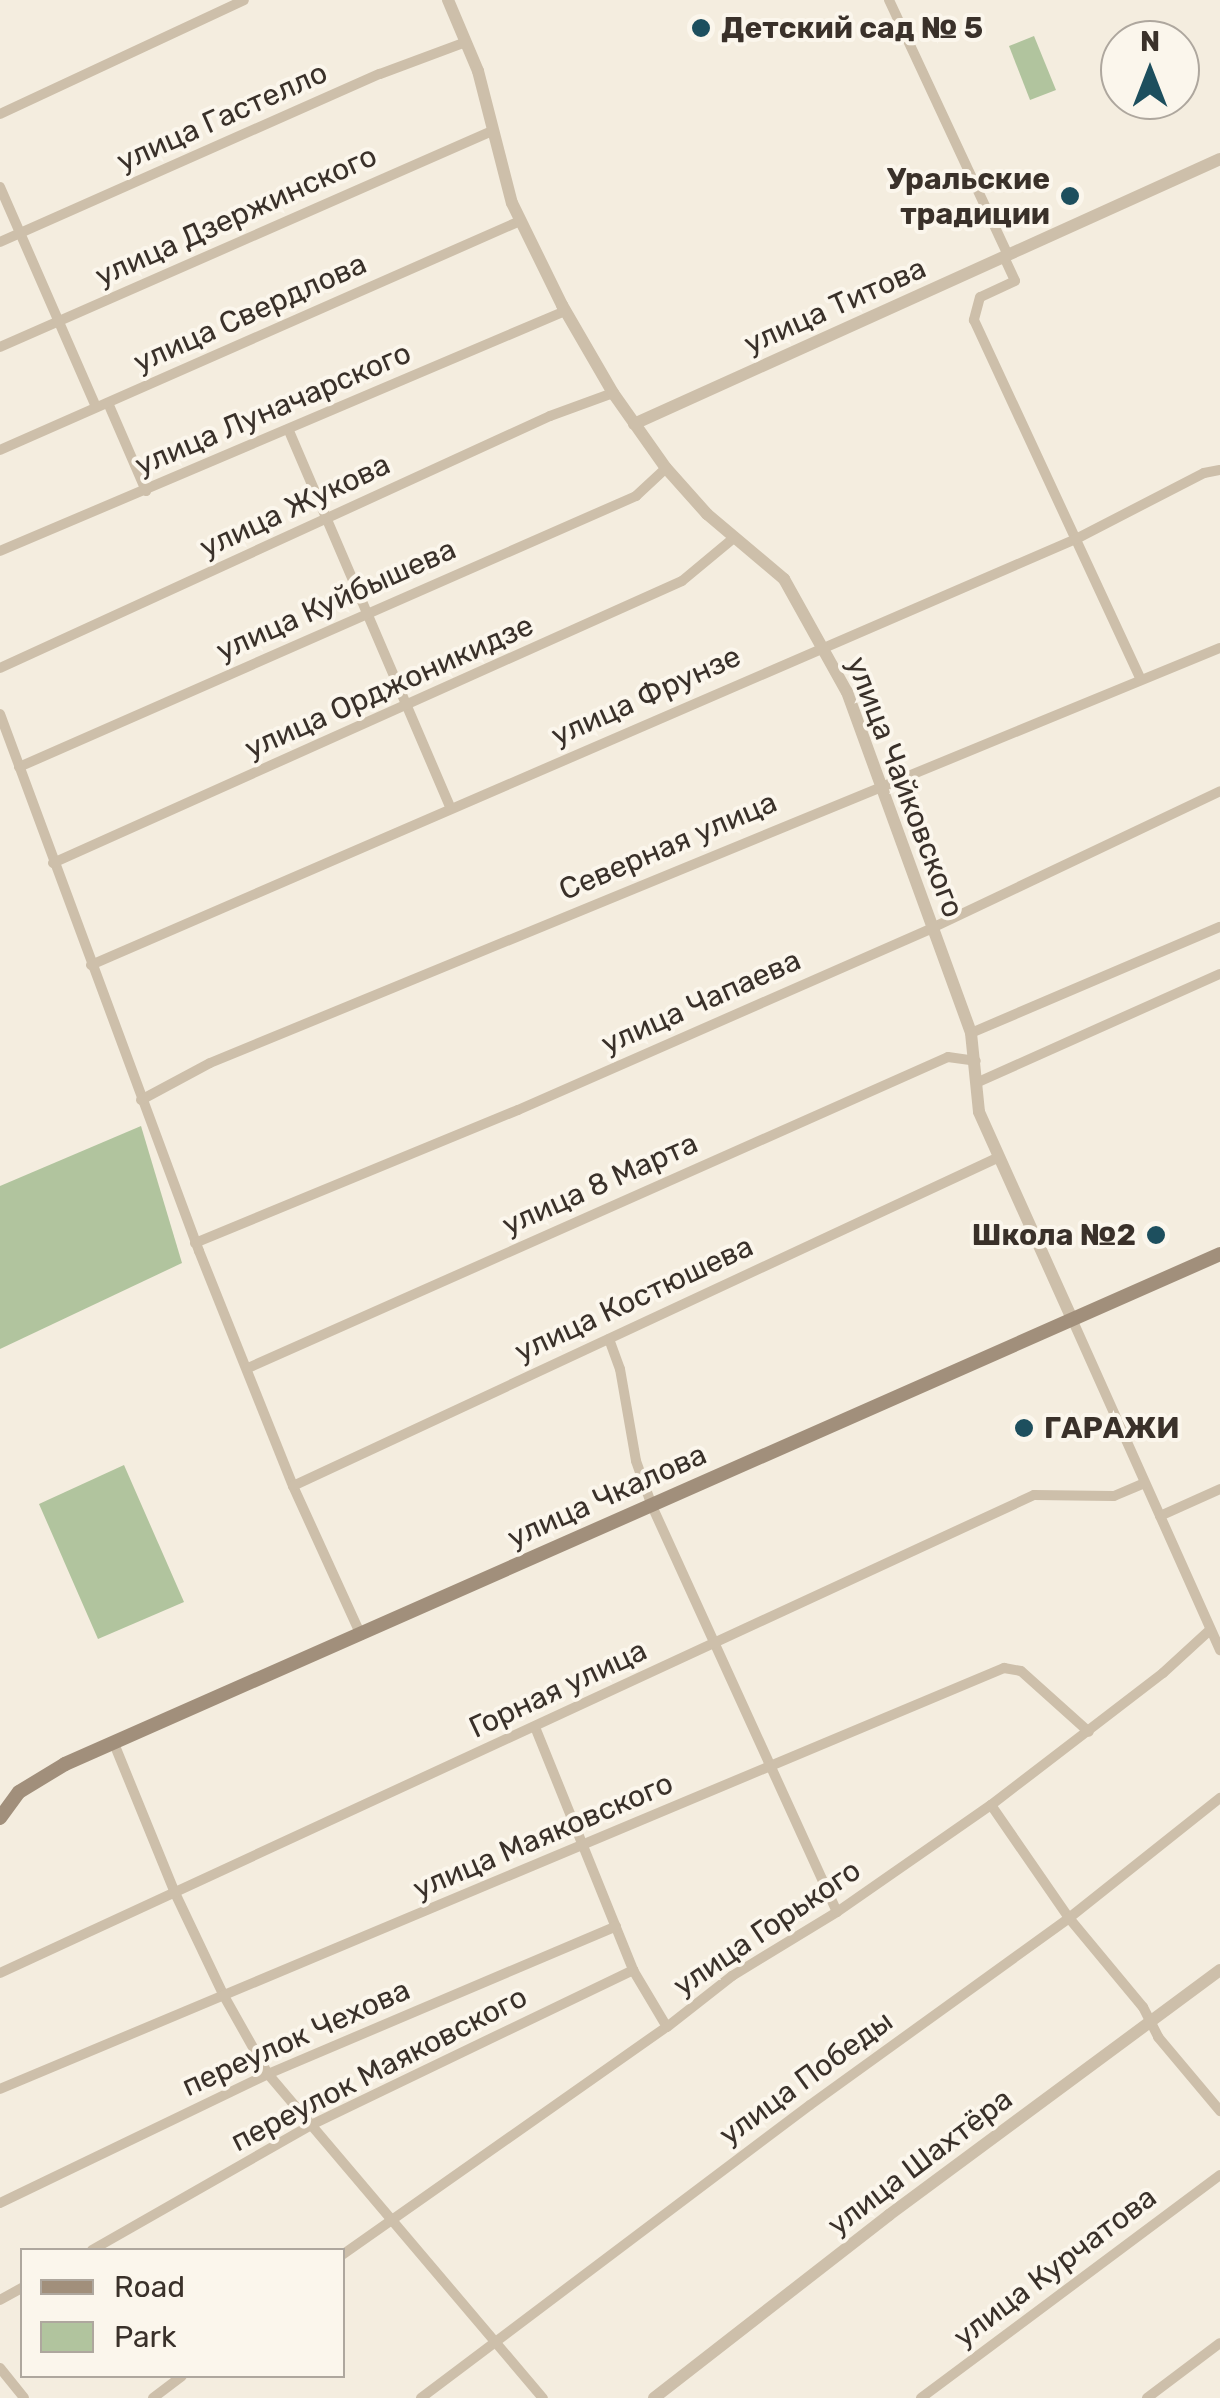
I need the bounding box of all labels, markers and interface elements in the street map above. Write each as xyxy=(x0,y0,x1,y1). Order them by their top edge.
place label: Детский сад № 5 xyxy=(721,10,983,46)
marker: Детский сад № 5 xyxy=(690,17,712,39)
north arrow xyxy=(1100,20,1200,120)
text: N xyxy=(1140,25,1160,58)
street label: улица Гастелло xyxy=(111,54,333,180)
street label: улица Дзержинского xyxy=(90,138,382,294)
place label: Уральские традиции xyxy=(887,161,1050,232)
marker: Уральские традиции xyxy=(1059,185,1081,207)
street label: улица Свердлова xyxy=(128,245,372,381)
street label: улица Титова xyxy=(738,250,932,362)
street label: улица Луначарского xyxy=(130,335,416,483)
street label: улица Жукова xyxy=(194,446,396,566)
street label: улица Куйбышева xyxy=(211,531,461,669)
street label: улица Орджоникидзе xyxy=(239,607,539,767)
street label: улица Фрунзе xyxy=(546,638,746,754)
street label: улица Чайковского xyxy=(839,652,971,922)
street label: Северная улица xyxy=(554,784,782,908)
street label: улица Чапаева xyxy=(596,942,806,1062)
street label: улица 8 Марта xyxy=(497,1125,703,1243)
place label: Школа №2 xyxy=(972,1217,1136,1253)
marker: Школа №2 xyxy=(1145,1224,1167,1246)
street label: улица Костюшева xyxy=(509,1228,759,1370)
place label: ГАРАЖИ xyxy=(1044,1410,1180,1446)
marker: ГАРАЖИ xyxy=(1013,1417,1035,1439)
street label: улица Чкалова xyxy=(502,1436,712,1556)
street label: Горная улица xyxy=(463,1632,653,1746)
street label: улица Маяковского xyxy=(408,1765,678,1907)
street label: улица Горького xyxy=(667,1852,867,2004)
street label: переулок Чехова xyxy=(177,1972,415,2104)
street label: переулок Маяковского xyxy=(225,1979,533,2159)
street label: улица Победы xyxy=(712,2003,900,2153)
street label: улица Шахтёра xyxy=(821,2081,1019,2243)
street label: улица Курчатова xyxy=(946,2179,1164,2355)
legend xyxy=(20,2248,345,2378)
text: Road xyxy=(114,2269,185,2305)
text: Park xyxy=(114,2319,176,2355)

